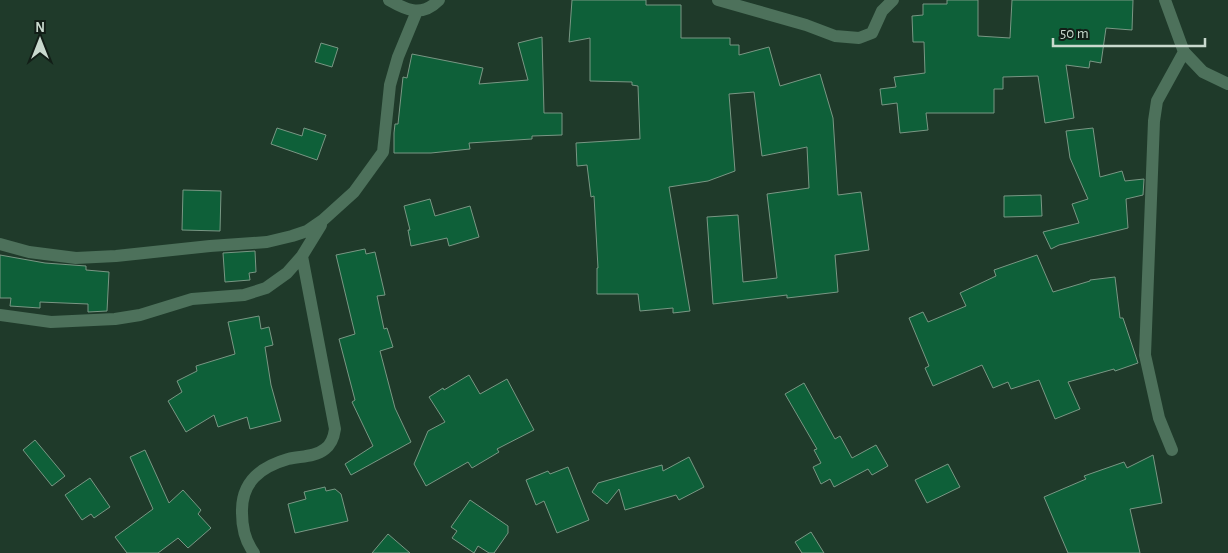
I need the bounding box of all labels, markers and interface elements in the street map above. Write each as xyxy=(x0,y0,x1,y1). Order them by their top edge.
north arrow xyxy=(15,15,65,65)
scale bar xyxy=(1053,15,1206,47)
text: N xyxy=(35,21,45,35)
text: 50 m xyxy=(1060,26,1089,41)

